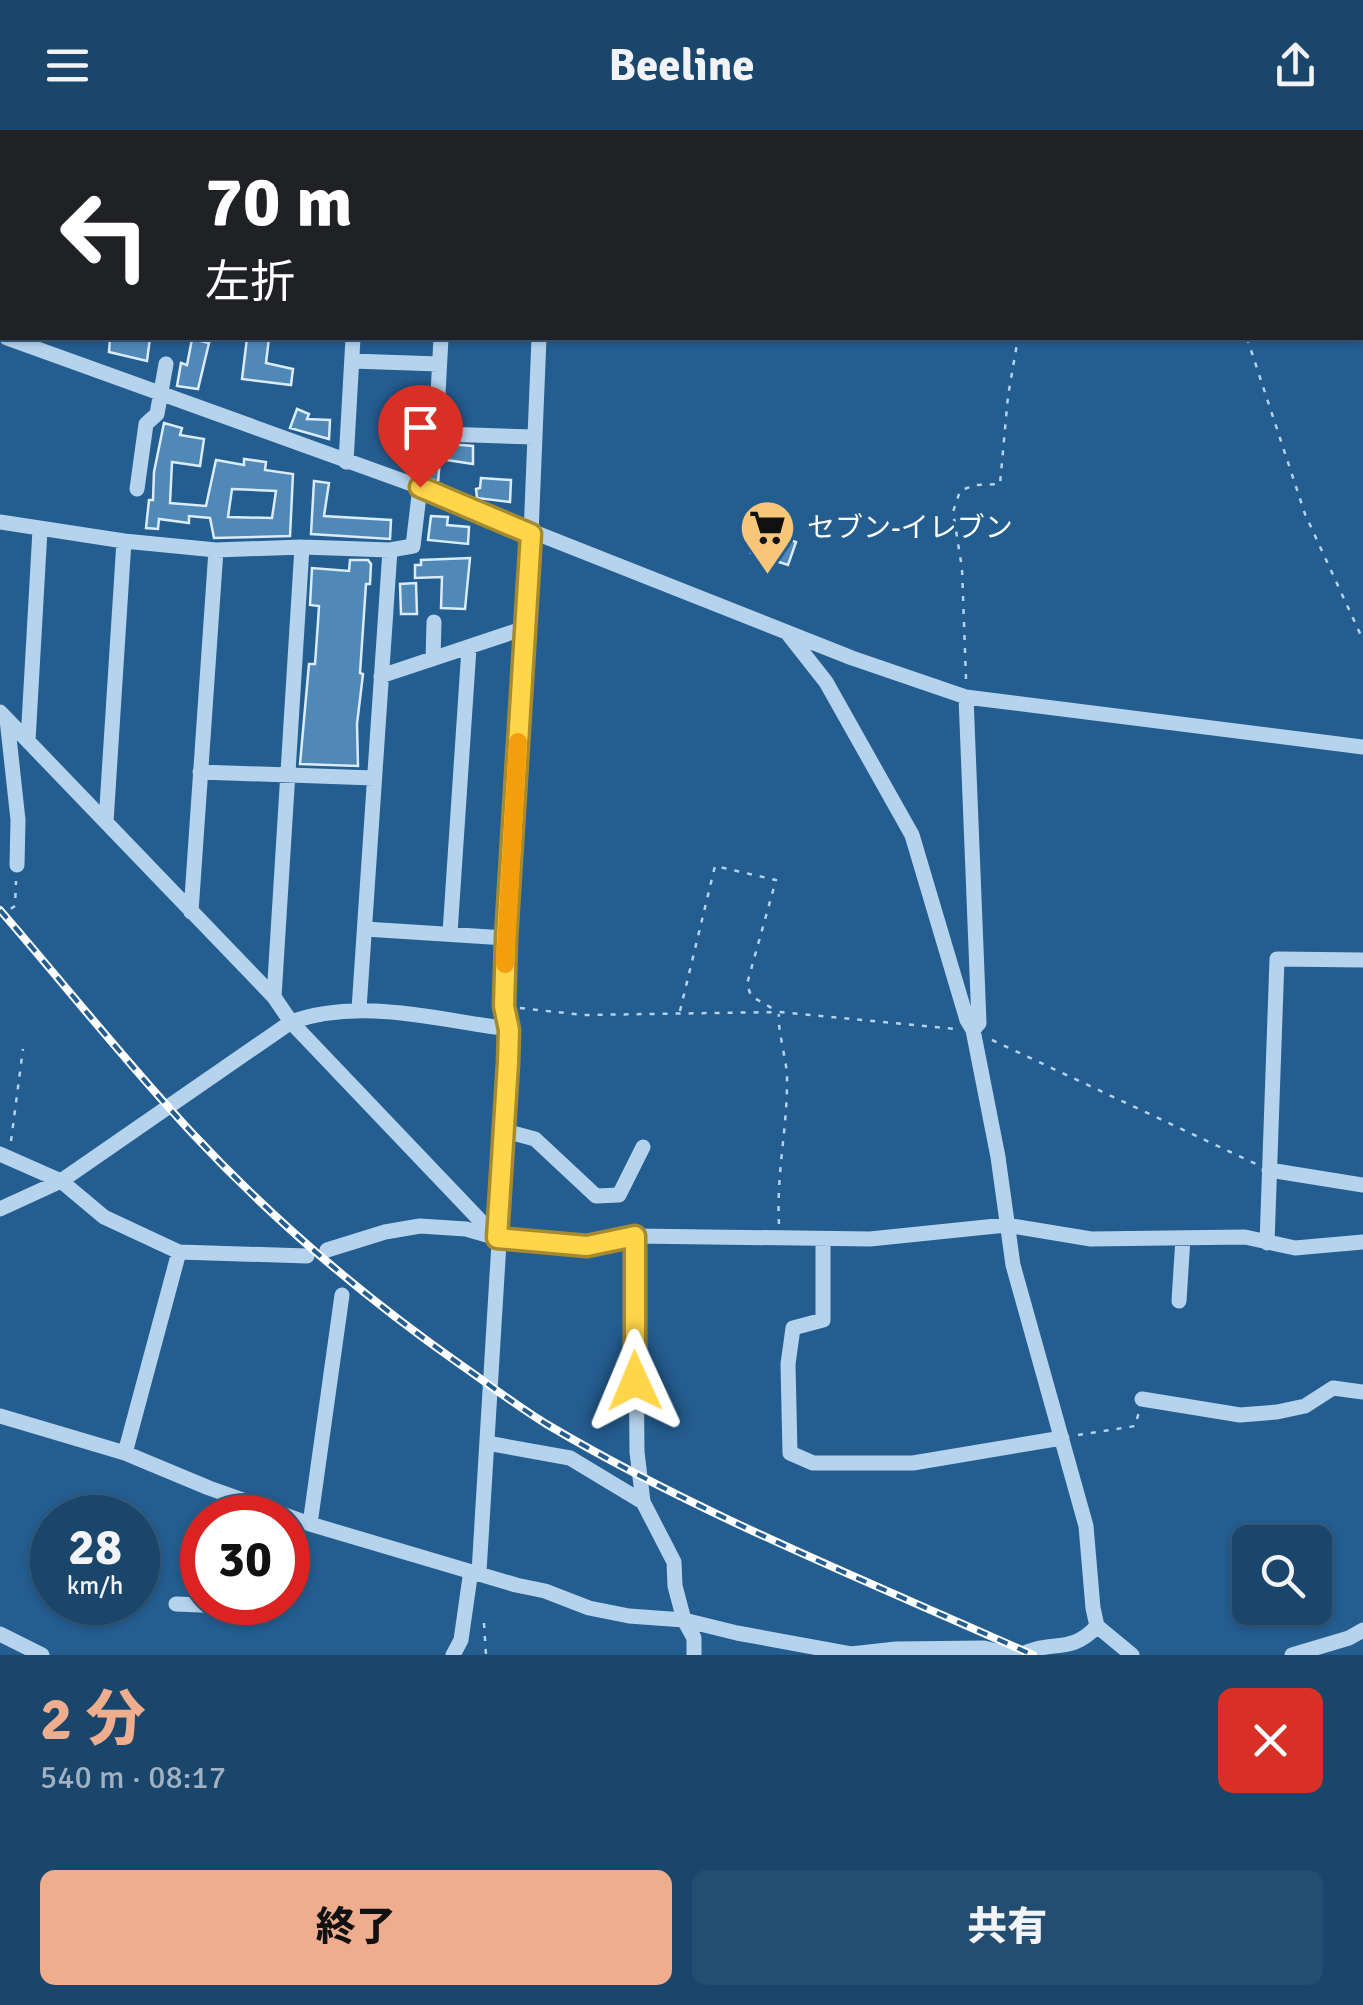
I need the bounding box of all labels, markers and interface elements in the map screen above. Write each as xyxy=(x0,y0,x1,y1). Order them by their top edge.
icon: menu xyxy=(40,38,95,93)
text: Beeline xyxy=(608,38,755,93)
icon: share xyxy=(1268,38,1323,93)
text: 70 m xyxy=(205,159,353,245)
icon: left xyxy=(40,170,170,300)
text: 左折 xyxy=(205,255,295,310)
pin xyxy=(378,385,463,488)
icon: arrive xyxy=(393,400,448,455)
supermarket icon: セブン-イレブン xyxy=(738,497,798,576)
place label: セブン-イレブン xyxy=(807,511,1013,545)
position arrow xyxy=(583,1329,687,1433)
speed limit sign: 30 xyxy=(180,1495,310,1625)
text: 28 xyxy=(68,1517,122,1579)
map controls xyxy=(1232,1525,1332,1625)
button: search xyxy=(1232,1525,1332,1625)
text: km/h xyxy=(67,1570,123,1601)
text: 2 分 xyxy=(40,1683,146,1757)
button: close xyxy=(1218,1688,1323,1793)
text: 540 m · 08:17 xyxy=(40,1758,226,1797)
button: 終了 xyxy=(40,1870,672,1985)
button: 共有 xyxy=(692,1870,1323,1985)

